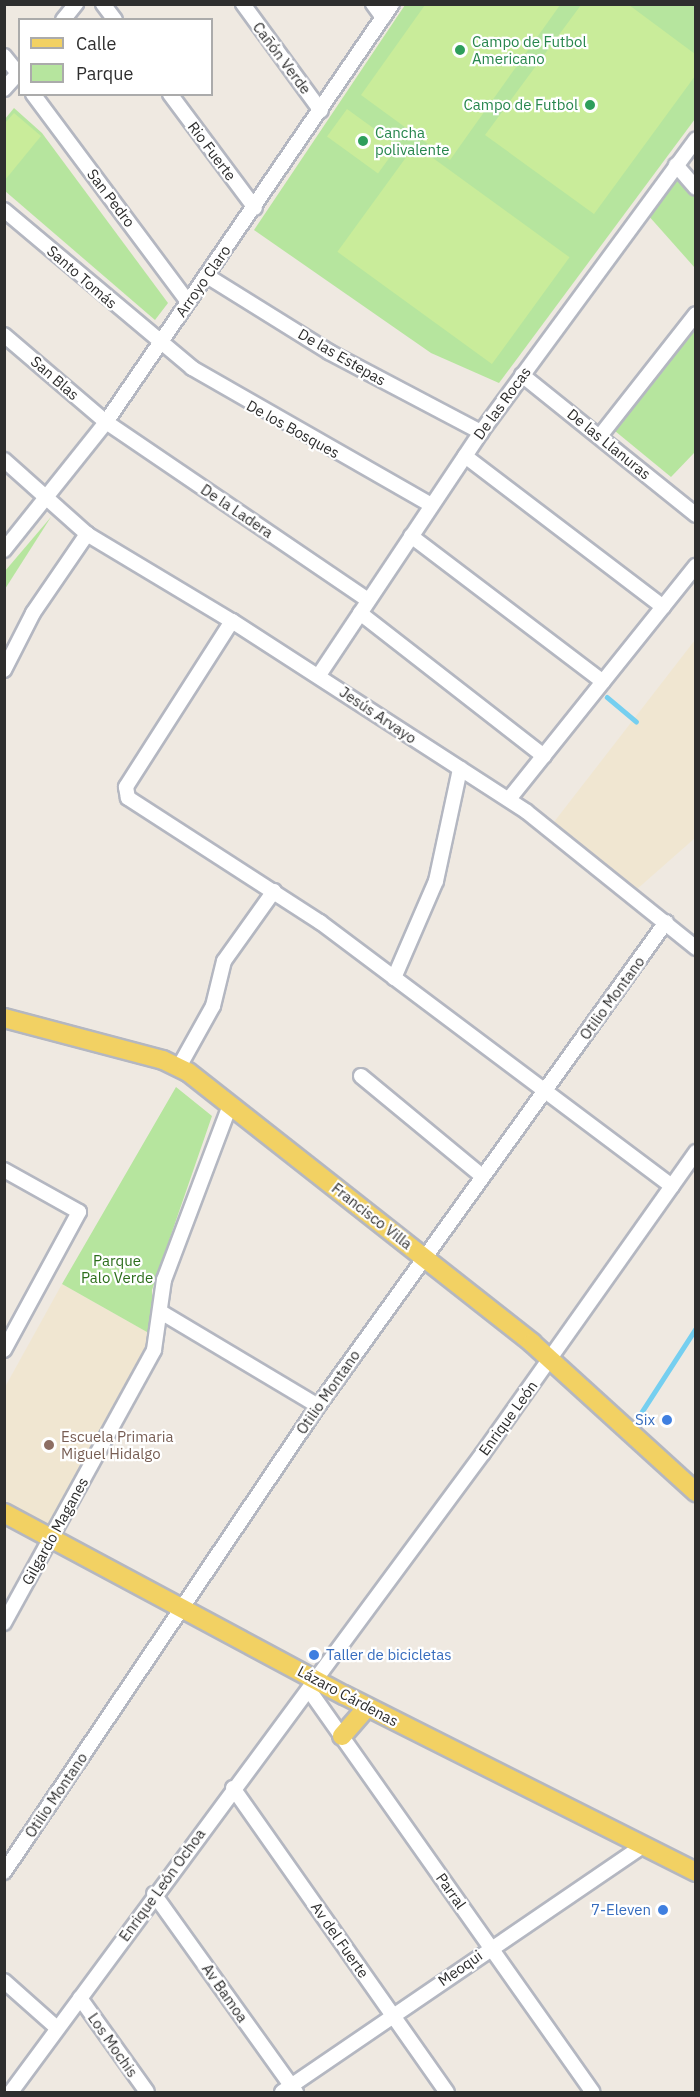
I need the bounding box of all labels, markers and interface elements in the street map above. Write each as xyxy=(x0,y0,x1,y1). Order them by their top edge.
legend xyxy=(18,18,213,96)
street label: Cañón Verde xyxy=(249,18,315,98)
text: Calle xyxy=(76,32,116,55)
place label: Campo de Futbol Americano xyxy=(472,32,587,67)
marker: Campo de Futbol Americano xyxy=(453,43,467,57)
text: Parque xyxy=(76,62,133,85)
place label: Campo de Futbol xyxy=(463,96,578,114)
marker: Campo de Futbol xyxy=(583,98,597,112)
street label: Rio Fuerte xyxy=(184,118,240,184)
place label: Cancha polivalente xyxy=(375,123,449,158)
marker: Cancha polivalente xyxy=(356,134,370,148)
street label: San Pedro xyxy=(83,165,139,231)
street label: Santo Tomás xyxy=(43,242,121,312)
street label: Arroyo Claro xyxy=(172,242,234,320)
street label: De las Estepas xyxy=(295,325,389,389)
street label: San Blas xyxy=(27,352,83,404)
street label: De las Rocas xyxy=(470,363,534,443)
street label: De los Bosques xyxy=(243,396,343,462)
street label: De las Llanuras xyxy=(564,405,654,483)
street label: De la Ladera xyxy=(197,480,277,542)
street label: Jesús Arvayo xyxy=(336,683,420,747)
street label: Otilio Montano xyxy=(576,953,648,1043)
street label: Francisco Villa xyxy=(328,1179,416,1253)
park label: Parque Palo Verde xyxy=(81,1251,153,1286)
street label: Otilio Montano xyxy=(292,1346,364,1438)
street label: Enrique León xyxy=(475,1377,541,1459)
place label: Six xyxy=(635,1411,655,1429)
marker: Six xyxy=(660,1413,674,1427)
place label: Escuela Primaria Miguel Hidalgo xyxy=(61,1427,174,1462)
marker: Escuela Primaria Miguel Hidalgo xyxy=(42,1438,56,1452)
street label: Gilgardo Maganes xyxy=(18,1474,92,1588)
place label: Taller de bicicletas xyxy=(326,1646,452,1664)
marker: Taller de bicicletas xyxy=(307,1648,321,1662)
street label: Lázaro Cárdenas xyxy=(295,1662,401,1730)
street label: Otilio Montano xyxy=(21,1749,91,1841)
street label: Enrique León Ochoa xyxy=(115,1825,209,1945)
street label: Parral xyxy=(432,1869,470,1913)
street label: Av del Fuerte xyxy=(307,1899,373,1981)
place label: 7-Eleven xyxy=(591,1901,651,1919)
marker: 7-Eleven xyxy=(656,1903,670,1917)
street label: Meoqui xyxy=(434,1946,486,1990)
street label: Av Bamoa xyxy=(198,1960,252,2026)
street label: Los Mochis xyxy=(84,2009,142,2081)

